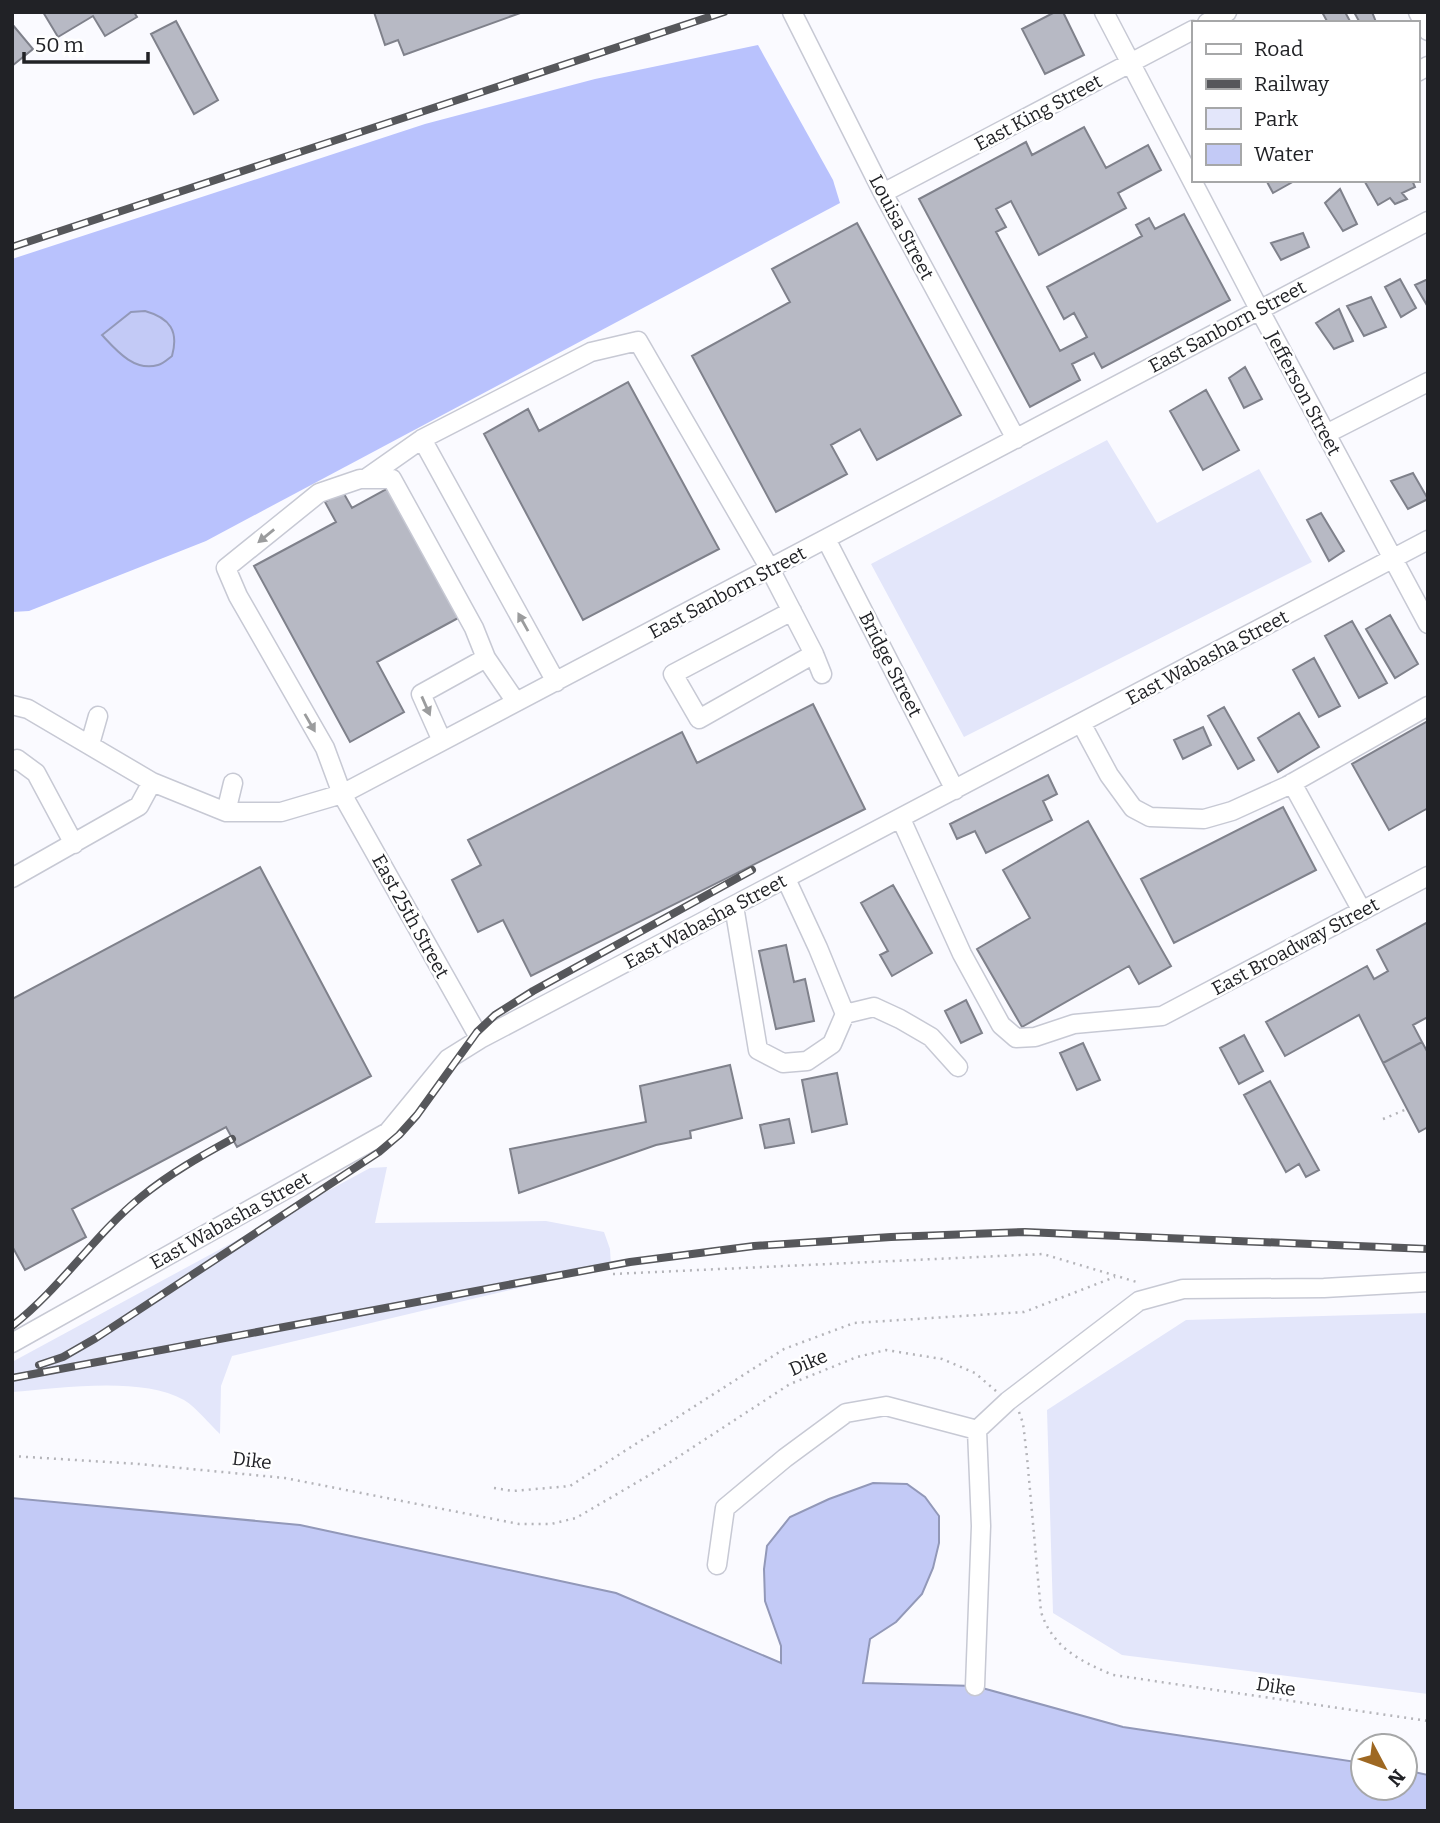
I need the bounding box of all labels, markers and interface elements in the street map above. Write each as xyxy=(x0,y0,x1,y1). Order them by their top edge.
scale bar xyxy=(24,21,149,65)
legend xyxy=(1192,21,1419,182)
text: 50 m xyxy=(35,32,84,58)
text: Road xyxy=(1254,36,1303,62)
street label: East King Street xyxy=(971,69,1106,156)
text: Railway xyxy=(1254,71,1330,97)
text: Park xyxy=(1254,106,1298,132)
text: Water xyxy=(1254,141,1313,167)
street label: Louisa Street xyxy=(864,171,939,284)
street label: East Sanborn Street xyxy=(1145,275,1310,378)
street label: Jefferson Street xyxy=(1261,326,1346,459)
one-way arrow xyxy=(257,528,274,543)
street label: East Sanborn Street xyxy=(645,541,810,644)
street label: East Wabasha Street xyxy=(1122,605,1292,710)
street label: Bridge Street xyxy=(854,608,927,721)
one-way arrow xyxy=(517,612,529,632)
one-way arrow xyxy=(421,695,432,716)
one-way arrow xyxy=(304,713,316,733)
street label: East 25th Street xyxy=(367,850,454,982)
street label: East Wabasha Street xyxy=(620,869,790,974)
street label: East Broadway Street xyxy=(1208,893,1383,1000)
street label: East Wabasha Street xyxy=(146,1167,315,1274)
street label: Dike xyxy=(786,1344,831,1381)
street label: Dike xyxy=(231,1447,273,1474)
street label: Dike xyxy=(1255,1672,1297,1701)
north arrow xyxy=(1349,1732,1419,1802)
text: N xyxy=(1383,1765,1410,1791)

